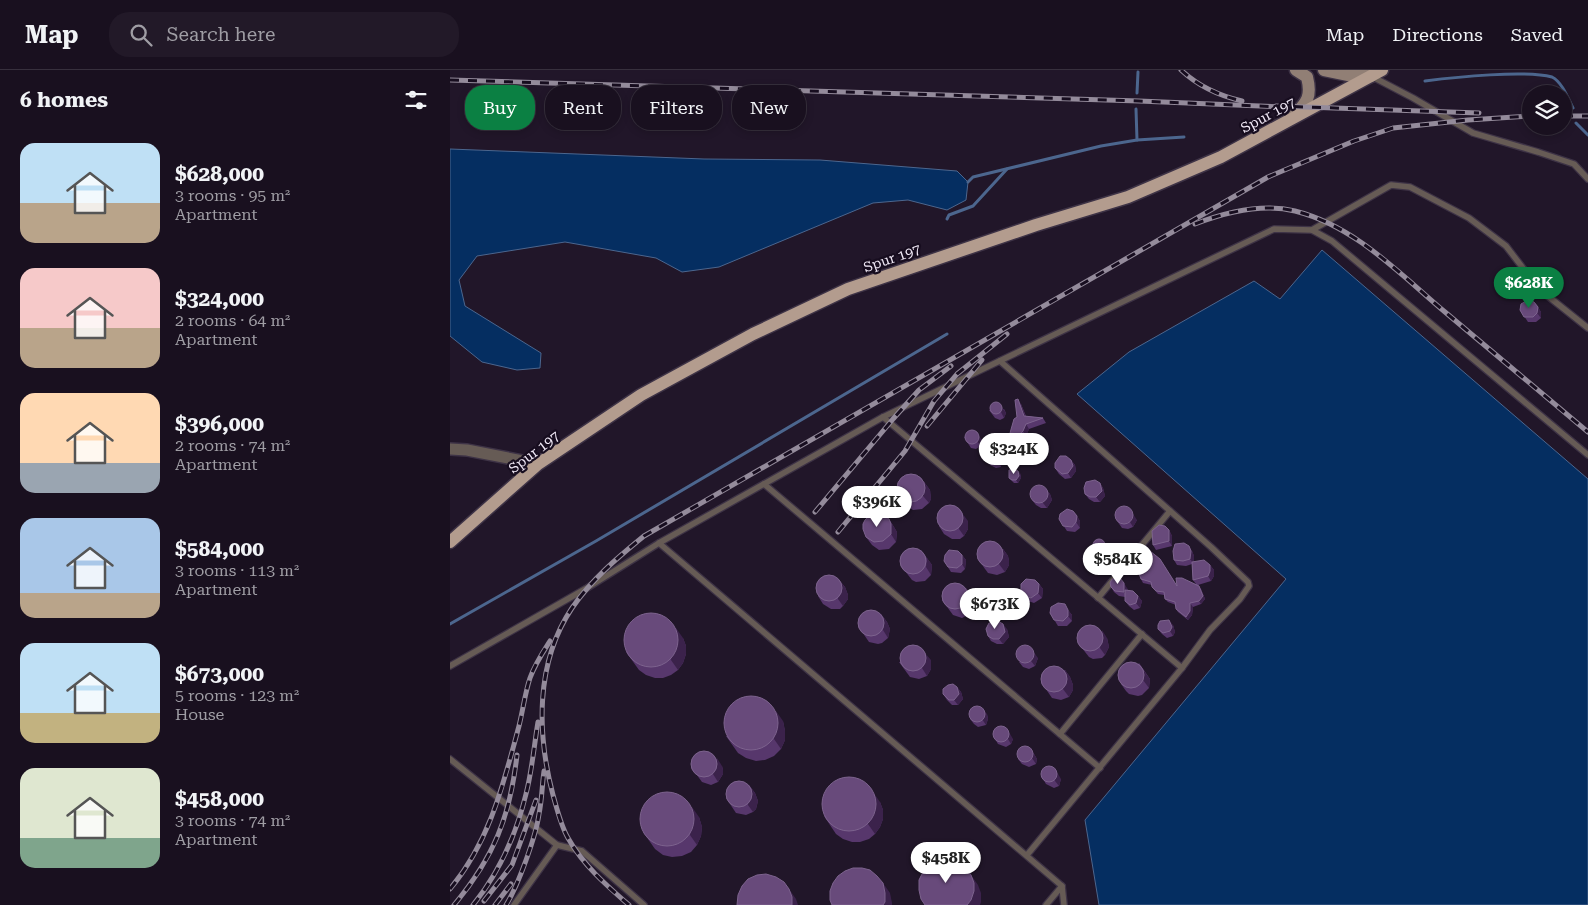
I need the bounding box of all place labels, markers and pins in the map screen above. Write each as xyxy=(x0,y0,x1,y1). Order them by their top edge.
pin: $628K xyxy=(1494,266,1564,309)
pin: $324K xyxy=(979,432,1049,475)
pin: $396K xyxy=(842,486,912,528)
pin: $584K xyxy=(1083,542,1153,585)
pin: $673K xyxy=(960,588,1030,630)
pin: $458K xyxy=(911,842,981,884)

